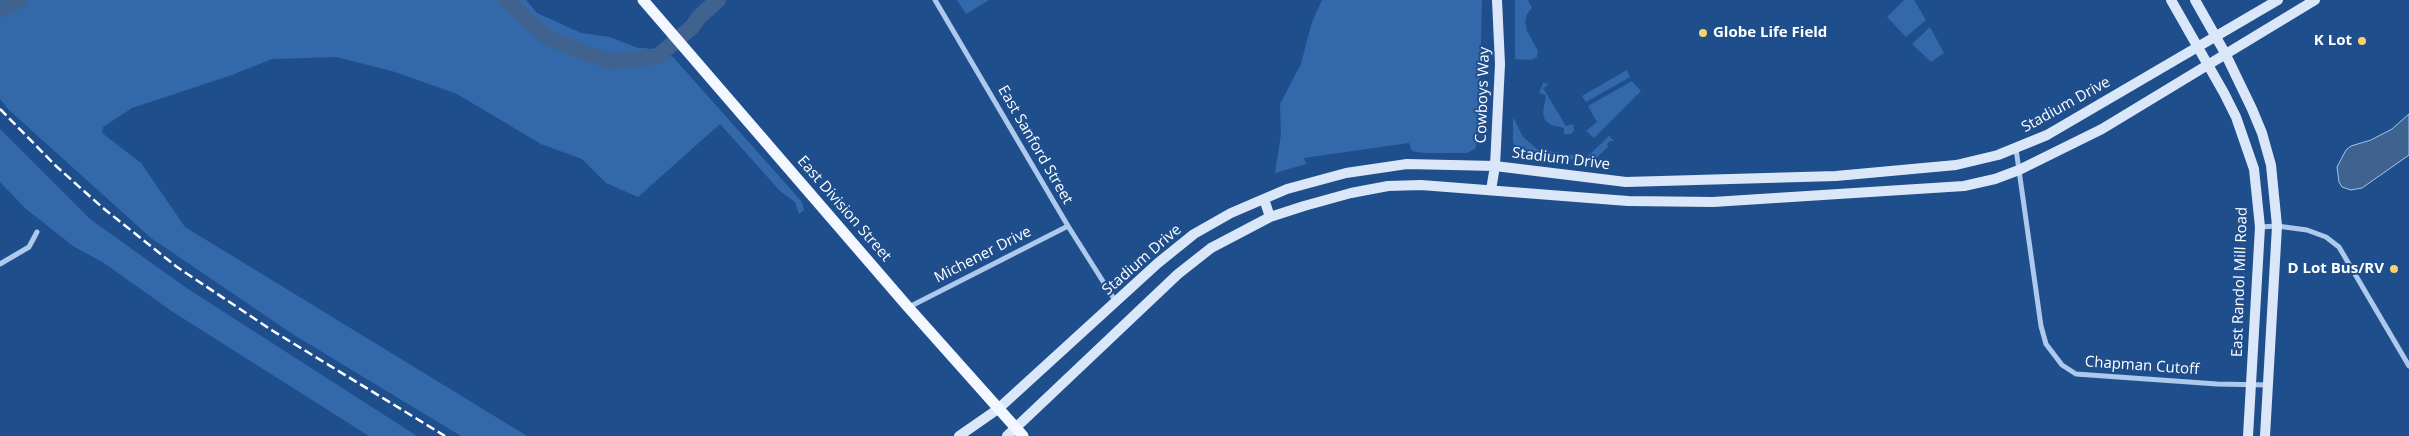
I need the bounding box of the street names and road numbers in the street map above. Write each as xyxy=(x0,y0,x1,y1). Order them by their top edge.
street label: Cowboys Way xyxy=(1472,46,1494,144)
street label: Stadium Drive xyxy=(2019,73,2113,137)
street label: East Sanford Street xyxy=(994,82,1076,208)
street label: Stadium Drive xyxy=(1511,144,1611,174)
street label: East Division Street xyxy=(793,153,895,265)
street label: East Randol Mill Road xyxy=(2228,207,2252,357)
street label: Stadium Drive xyxy=(1099,221,1185,299)
street label: Michener Drive xyxy=(931,223,1035,287)
street label: Chapman Cutoff xyxy=(2084,353,2200,379)

